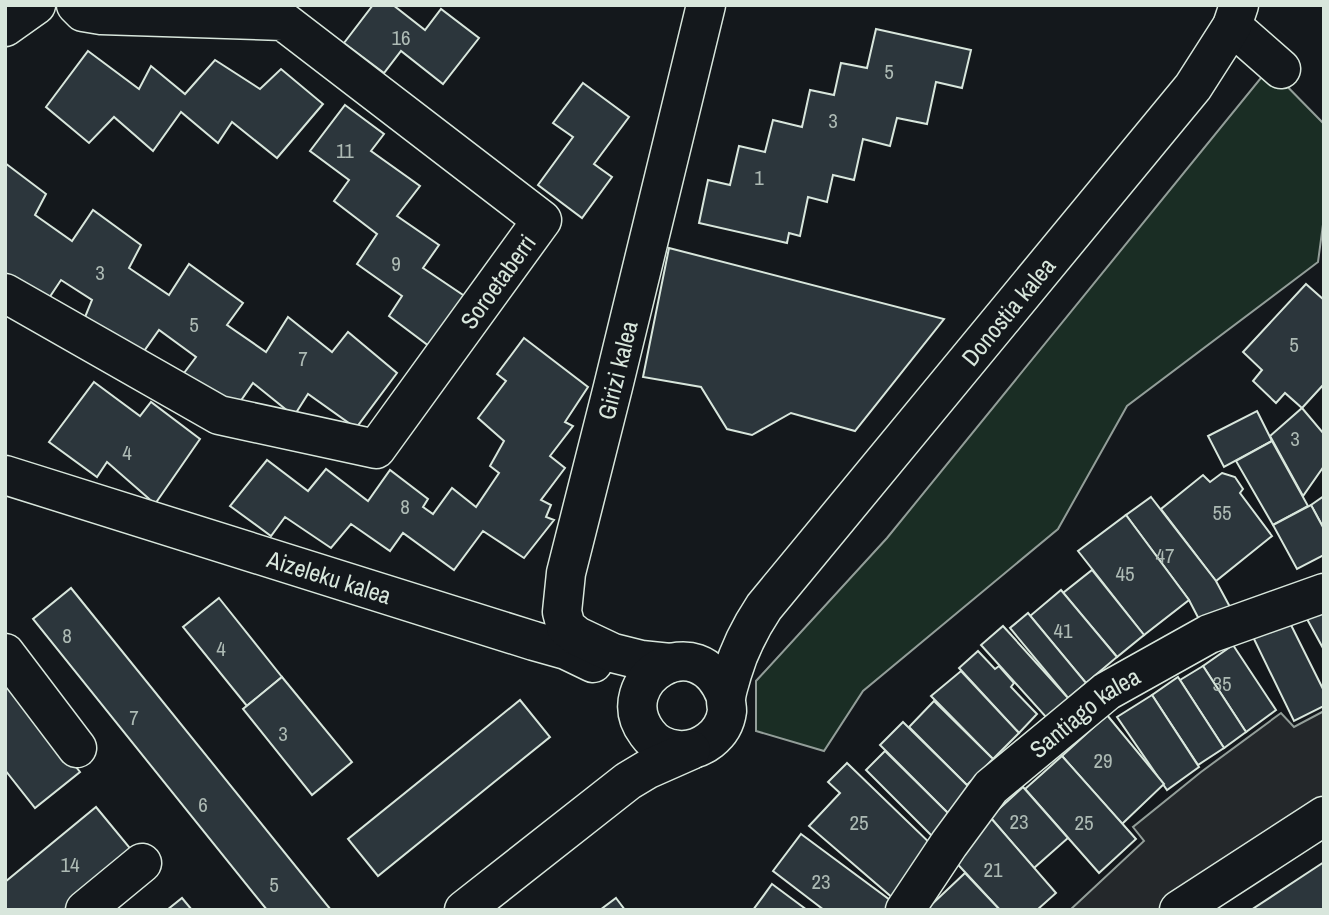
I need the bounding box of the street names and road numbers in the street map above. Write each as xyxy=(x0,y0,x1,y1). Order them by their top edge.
street label: Soroetaberri xyxy=(452,228,543,335)
street label: Donostia kalea xyxy=(954,250,1062,372)
street label: Girizi kalea xyxy=(589,317,645,423)
street label: Aizeleku kalea xyxy=(263,542,395,611)
street label: Santiago kalea xyxy=(1023,660,1145,765)

